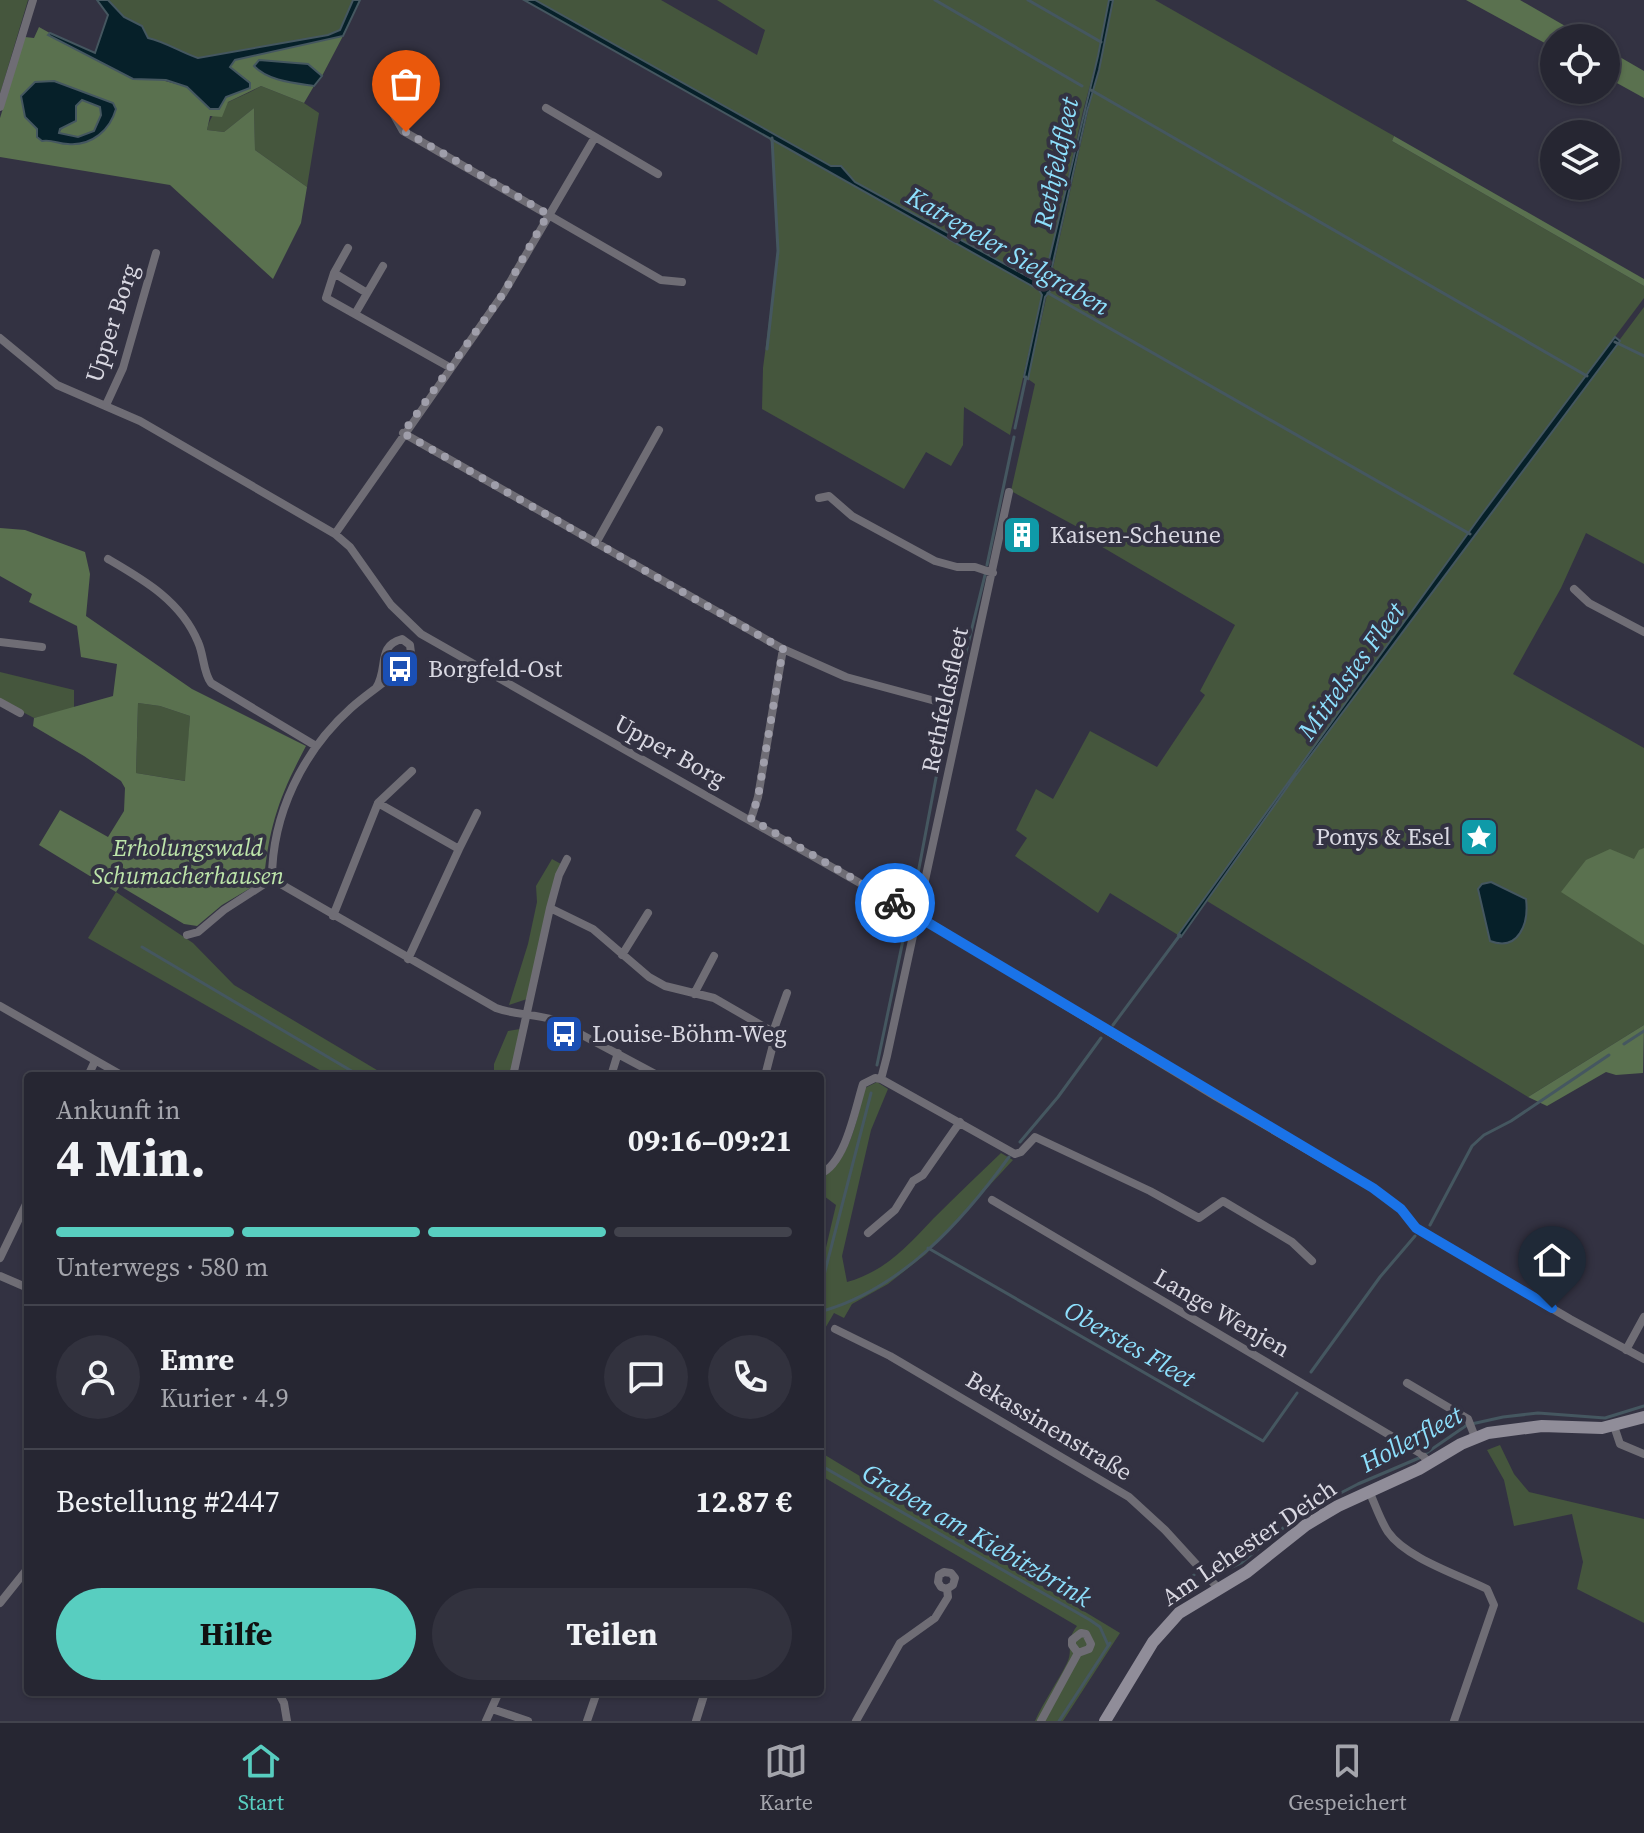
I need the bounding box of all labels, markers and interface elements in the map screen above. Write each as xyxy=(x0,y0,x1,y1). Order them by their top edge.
map controls xyxy=(1540,24,1620,200)
button: locate xyxy=(1540,24,1620,104)
pin xyxy=(372,50,440,132)
icon: bag xyxy=(384,62,428,106)
water label: Rethfeldfleet xyxy=(1024,93,1088,233)
button: layers xyxy=(1540,120,1620,200)
water label: Katrepeler Sielgraben xyxy=(899,178,1117,324)
street label: Upper Borg xyxy=(77,259,146,386)
building icon: Kaisen-Scheune xyxy=(1001,514,1043,556)
place label: Kaisen-Scheune xyxy=(1050,518,1221,551)
water label: Mittelstes Fleet xyxy=(1288,594,1414,748)
street label: Rethfeldsfleet xyxy=(913,624,976,776)
bus stop icon: Borgfeld-Ost xyxy=(379,648,421,690)
place label: Borgfeld-Ost xyxy=(428,652,563,685)
street label: Upper Borg xyxy=(609,706,732,795)
place icon: Ponys & Esel xyxy=(1458,816,1500,858)
place label: Ponys & Esel xyxy=(1315,820,1451,853)
park label: Erholungswald Schumacherhausen xyxy=(92,831,284,892)
courier xyxy=(855,863,935,943)
icon: bike xyxy=(873,881,917,925)
bus stop icon: Louise-Böhm-Weg xyxy=(543,1013,585,1055)
place label: Louise-Böhm-Weg xyxy=(592,1017,787,1050)
text: Ankunft in xyxy=(56,1092,180,1128)
text: 09:16–09:21 xyxy=(628,1120,792,1161)
text: 4 Min. xyxy=(56,1122,206,1193)
pin xyxy=(1518,1226,1586,1308)
icon: home xyxy=(1530,1238,1574,1282)
text: Unterwegs · 580 m xyxy=(56,1249,268,1285)
street label: Lange Wenjen xyxy=(1148,1260,1296,1365)
water label: Oberstes Fleet xyxy=(1058,1292,1203,1397)
button: person xyxy=(56,1335,140,1419)
button: chat xyxy=(604,1335,688,1419)
button: phone xyxy=(708,1335,792,1419)
text: Emre xyxy=(160,1339,234,1380)
street label: Bekassinenstraße xyxy=(960,1363,1139,1488)
text: Kurier · 4.9 xyxy=(160,1380,289,1416)
water label: Hollerfleet xyxy=(1353,1396,1470,1481)
water label: Graben am Kiebitzbrink xyxy=(856,1455,1099,1616)
street label: Am Lehester Deich xyxy=(1155,1472,1343,1613)
text: Bestellung #2447 xyxy=(56,1481,280,1522)
text: 12.87 € xyxy=(695,1481,792,1522)
button: Hilfe xyxy=(56,1588,416,1680)
button: Teilen xyxy=(432,1588,792,1680)
tab: Start xyxy=(238,1739,284,1817)
tab: Karte xyxy=(759,1739,813,1817)
tab: Gespeichert xyxy=(1288,1739,1406,1817)

